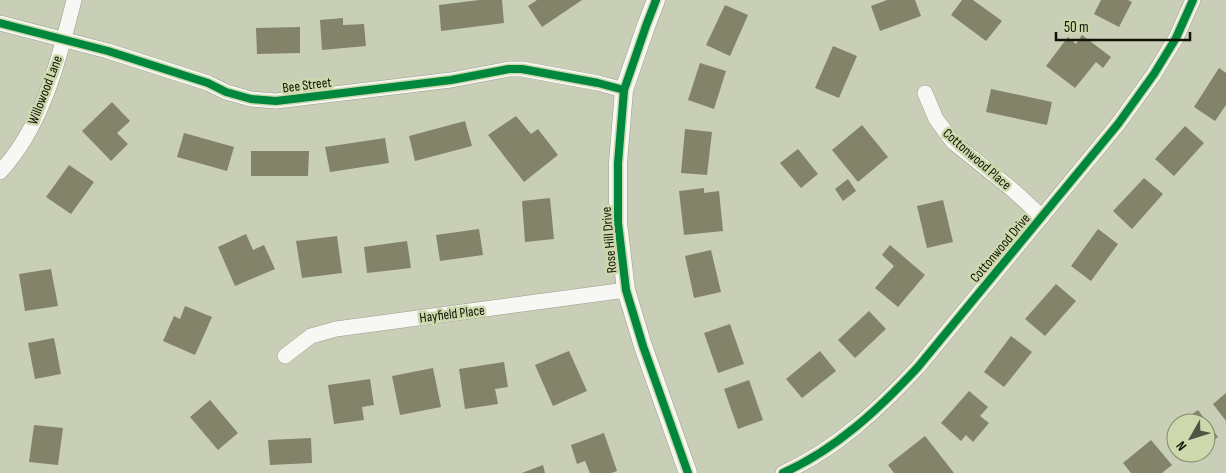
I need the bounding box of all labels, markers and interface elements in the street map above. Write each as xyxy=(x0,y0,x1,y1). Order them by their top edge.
scale bar xyxy=(1056,10,1190,42)
text: 50 m xyxy=(1064,18,1089,37)
street label: Willowood Lane xyxy=(24,53,66,127)
street label: Bee Street xyxy=(282,74,332,96)
street label: Cottonwood Place xyxy=(939,125,1015,193)
street label: Rose Hill Drive xyxy=(598,206,620,274)
street label: Cottonwood Drive xyxy=(966,210,1034,286)
street label: Hayfield Place xyxy=(418,302,486,326)
north arrow xyxy=(1166,413,1216,463)
text: N xyxy=(1172,438,1190,454)

